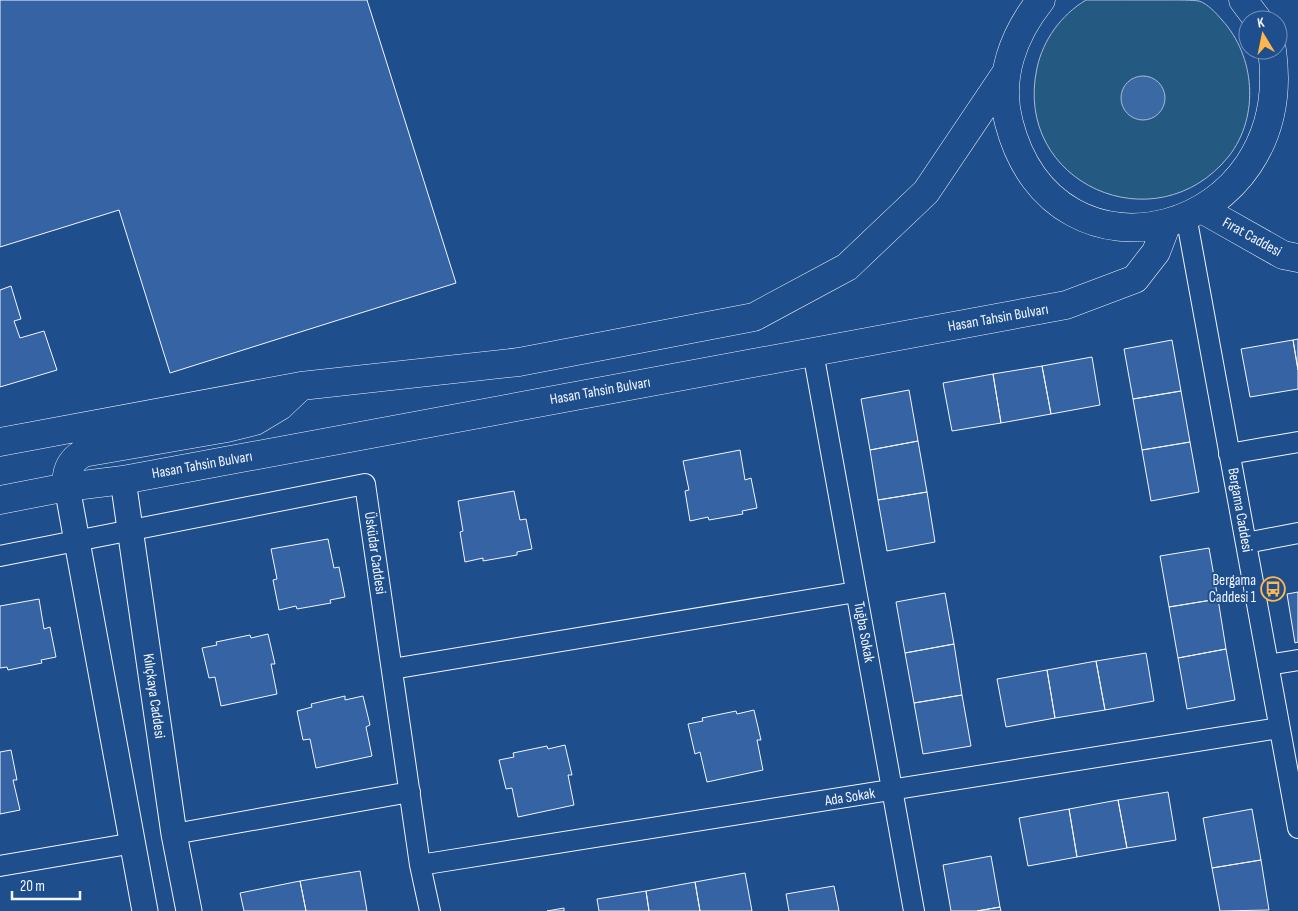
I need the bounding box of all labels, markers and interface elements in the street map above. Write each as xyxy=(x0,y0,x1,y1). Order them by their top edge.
north arrow xyxy=(1238,10,1288,60)
text: K xyxy=(1256,14,1266,32)
street label: Fırat Caddesi xyxy=(1219,213,1285,261)
street label: Hasan Tahsin Bulvarı xyxy=(946,300,1050,336)
street label: Hasan Tahsin Bulvarı xyxy=(548,373,652,409)
street label: Hasan Tahsin Bulvarı xyxy=(150,447,254,483)
street label: Bergama Caddesi xyxy=(1223,466,1257,554)
street label: Üsküdar Caddesi xyxy=(360,511,390,596)
place label: Bergama Caddesi 1 xyxy=(1209,571,1257,607)
bus stop icon: Bergama Caddesi 1 xyxy=(1260,576,1286,602)
street label: Tuğba Sokak xyxy=(849,600,879,664)
street label: Kılıçkaya Caddesi xyxy=(139,652,169,740)
street label: Ada Sokak xyxy=(823,784,877,810)
scale bar xyxy=(12,868,80,900)
text: 20 m xyxy=(20,877,45,896)

